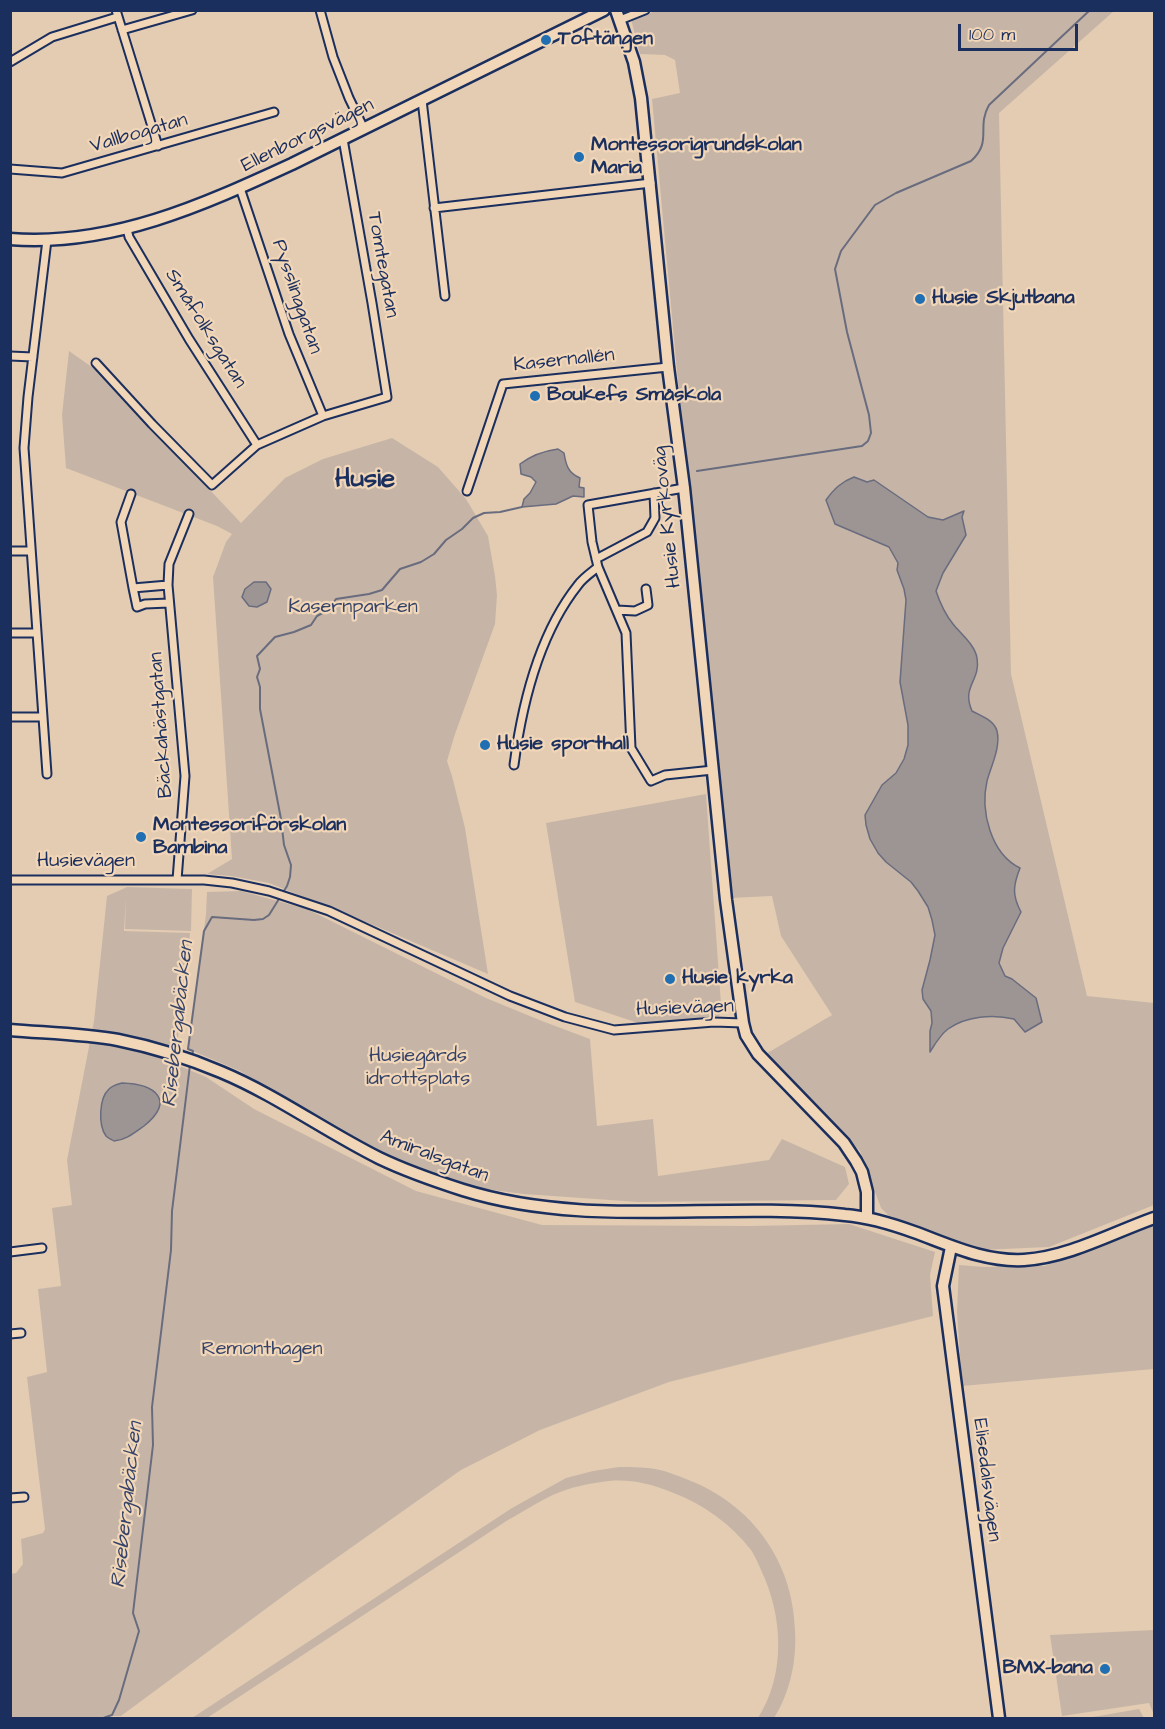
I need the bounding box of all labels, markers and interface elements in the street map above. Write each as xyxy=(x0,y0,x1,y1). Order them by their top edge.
scale bar xyxy=(961,12,1081,50)
text: 100 m xyxy=(969,22,1015,47)
place label: Toftängen xyxy=(558,28,653,52)
marker: Toftängen xyxy=(539,33,553,47)
street label: Ellenborgsvägen xyxy=(238,94,378,178)
street label: Vallbogatan xyxy=(88,109,190,159)
place label: Montessorigrundskolan Maria xyxy=(591,134,802,181)
marker: Montessorigrundskolan Maria xyxy=(572,150,586,164)
street label: Tomtegatan xyxy=(361,210,403,320)
street label: Pysslinggatan xyxy=(265,237,327,357)
street label: Småfolksgatan xyxy=(159,265,251,393)
place label: Husie Skjutbana xyxy=(932,287,1075,311)
marker: Husie Skjutbana xyxy=(913,292,927,306)
street label: Kasernallén xyxy=(512,344,616,378)
place label: Boukefs Småskola xyxy=(547,384,721,408)
marker: Boukefs Småskola xyxy=(528,389,542,403)
street label: Husie Kyrkoväg xyxy=(649,445,687,589)
district label: Husie xyxy=(335,465,395,497)
park label: Kasernparken xyxy=(288,596,418,620)
street label: Bäckahästgatan xyxy=(145,651,179,799)
place label: Husie sporthall xyxy=(497,733,629,757)
marker: Husie sporthall xyxy=(478,738,492,752)
place label: Montessoriförskolan Bambina xyxy=(153,814,346,861)
marker: Montessoriförskolan Bambina xyxy=(134,830,148,844)
street label: Husievägen xyxy=(37,850,135,874)
water label: Risebergabäcken xyxy=(158,940,200,1108)
place label: Husie kyrka xyxy=(682,967,793,991)
marker: Husie kyrka xyxy=(663,972,677,986)
street label: Husievägen xyxy=(636,995,734,1023)
park label: Husiegårds idrottsplats xyxy=(366,1045,470,1092)
street label: Amiralsgatan xyxy=(376,1125,492,1189)
park label: Remonthagen xyxy=(201,1338,323,1362)
street label: Elisedalsvägen xyxy=(967,1417,1005,1543)
water label: Risebergabäcken xyxy=(107,1421,149,1589)
place label: BMX-bana xyxy=(1002,1657,1093,1681)
marker: BMX-bana xyxy=(1098,1662,1112,1676)

